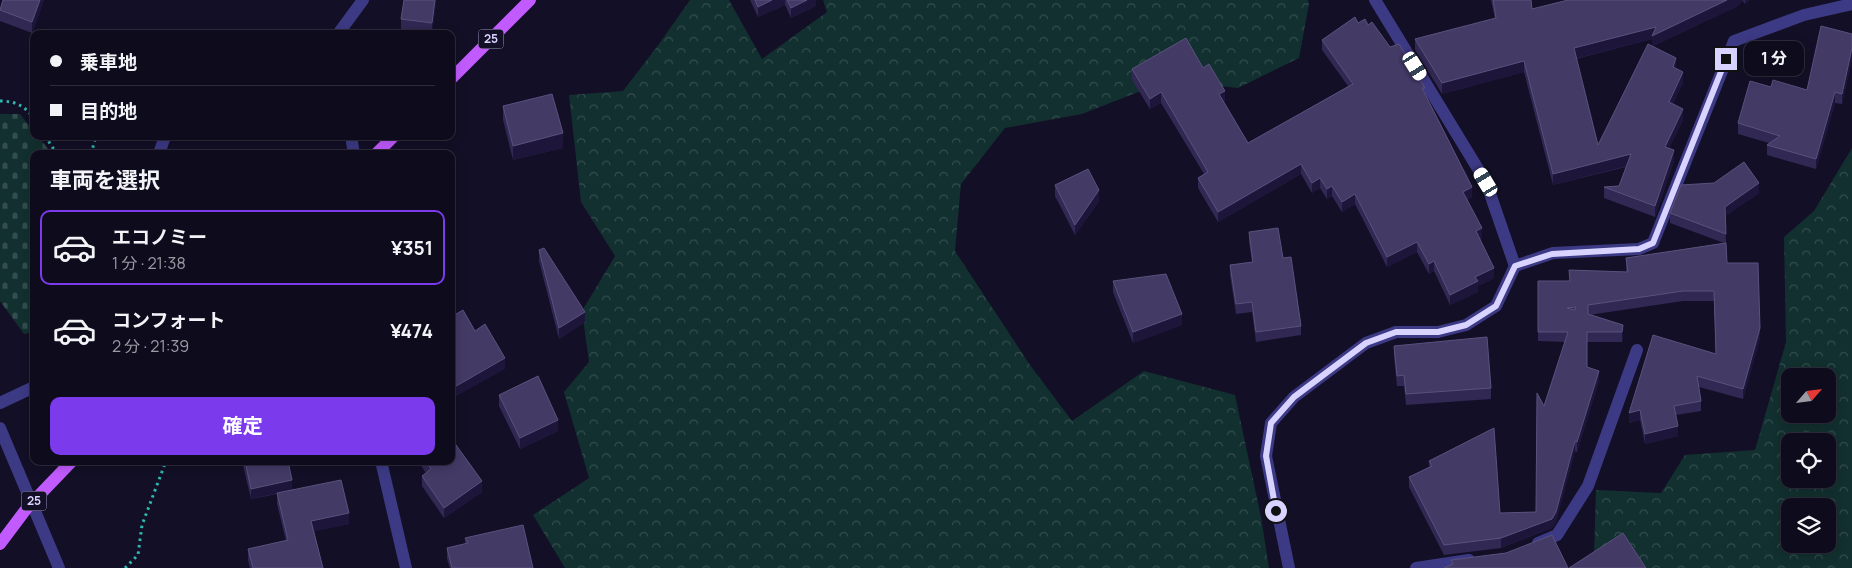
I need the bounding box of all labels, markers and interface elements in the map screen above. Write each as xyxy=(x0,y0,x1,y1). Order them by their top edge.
road number: 25 xyxy=(478,30,504,48)
callout: 1 分 xyxy=(1744,42,1804,76)
text: 1 分 xyxy=(1761,47,1787,69)
route end xyxy=(1715,48,1737,70)
text: 乗車地 xyxy=(80,49,137,75)
car xyxy=(1400,49,1429,83)
text: 目的地 xyxy=(80,98,137,124)
text: 車両を選択 xyxy=(50,165,160,195)
car xyxy=(1471,165,1500,199)
text: エコノミー xyxy=(112,224,207,250)
icon: car xyxy=(52,225,97,270)
text: ¥351 xyxy=(391,235,433,261)
text: 1 分 · 21:38 xyxy=(112,252,186,274)
text: コンフォート xyxy=(112,307,225,333)
icon: car xyxy=(52,308,97,353)
text: ¥474 xyxy=(390,318,433,344)
text: 2 分 · 21:39 xyxy=(112,335,189,357)
north arrow xyxy=(1781,368,1836,422)
map controls xyxy=(1781,368,1836,553)
button: 確定 xyxy=(50,397,435,455)
button: locate xyxy=(1781,433,1836,488)
road number: 25 xyxy=(22,492,46,511)
button: layers xyxy=(1781,498,1836,553)
route start xyxy=(1265,500,1287,522)

